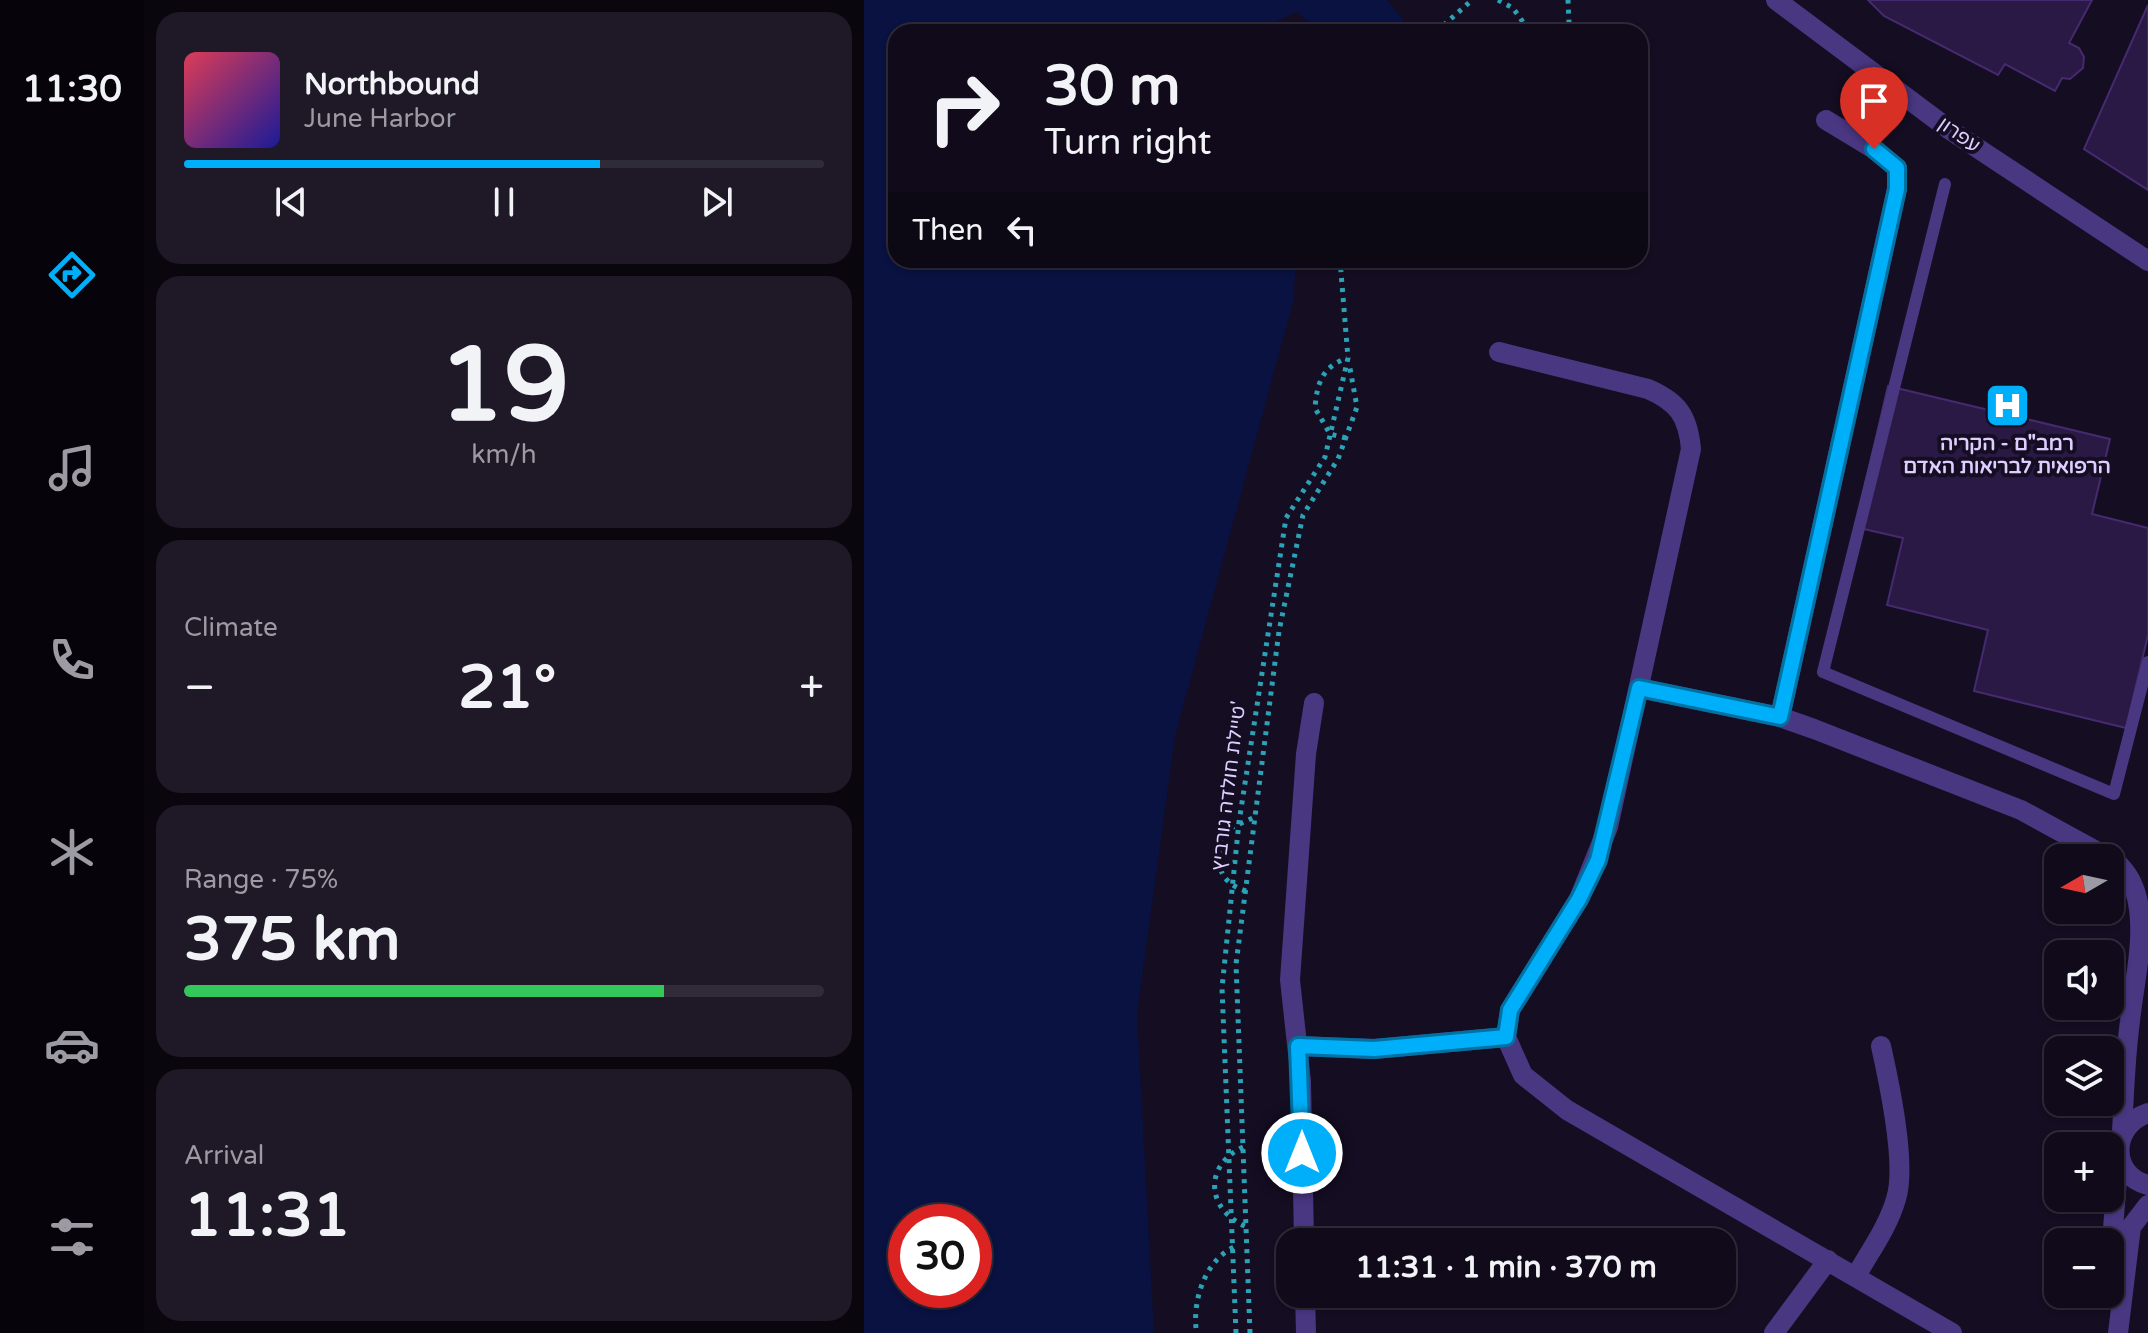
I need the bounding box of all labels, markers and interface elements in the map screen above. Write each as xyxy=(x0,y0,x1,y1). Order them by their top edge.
text: 30 m xyxy=(1044,53,1180,120)
icon: right xyxy=(912,56,1016,160)
text: Northbound xyxy=(304,66,480,103)
pin xyxy=(1840,67,1908,149)
text: 11:30 xyxy=(22,68,122,111)
icon: arrive xyxy=(1852,79,1896,123)
text: June Harbor xyxy=(304,103,456,134)
street label: עפרון xyxy=(1933,112,1985,158)
text: Turn right xyxy=(1044,121,1211,164)
icon: previous xyxy=(269,180,313,224)
icon: pause xyxy=(482,180,526,224)
icon: next xyxy=(695,180,739,224)
icon: left xyxy=(1000,208,1044,252)
text: Then xyxy=(912,212,984,249)
icon: directions xyxy=(44,247,100,303)
text: 19 xyxy=(439,324,569,449)
hospital icon: רמב"ם - הקריה הרפואית לבריאות האדם xyxy=(1983,381,2031,429)
place label: רמב"ם - הקריה הרפואית לבריאות האדם xyxy=(1903,432,2111,479)
text: km/h xyxy=(471,439,537,470)
icon: music xyxy=(44,440,100,496)
text: Climate xyxy=(184,612,278,643)
icon: phone xyxy=(44,632,100,688)
text: 21° xyxy=(458,652,556,724)
text: − xyxy=(184,662,215,715)
text: + xyxy=(799,662,824,715)
street label: טיילת חולדה גורביץ' xyxy=(1207,700,1251,872)
icon: climate xyxy=(44,824,100,880)
north arrow xyxy=(2044,844,2124,924)
map controls xyxy=(2044,844,2124,1308)
text: Range · 75% xyxy=(184,864,338,895)
text: 375 km xyxy=(184,904,400,976)
button: sound xyxy=(2044,940,2124,1020)
icon: car xyxy=(44,1017,100,1073)
button: layers xyxy=(2044,1036,2124,1116)
position arrow xyxy=(1260,1111,1344,1195)
button: + xyxy=(2044,1132,2124,1212)
text: Arrival xyxy=(184,1140,264,1171)
text: 11:31 xyxy=(184,1180,350,1252)
speed limit sign: 30 xyxy=(888,1204,992,1308)
icon: filters xyxy=(44,1209,100,1265)
button: − xyxy=(2044,1228,2124,1308)
text: 11:31 · 1 min · 370 m xyxy=(1355,1249,1657,1286)

